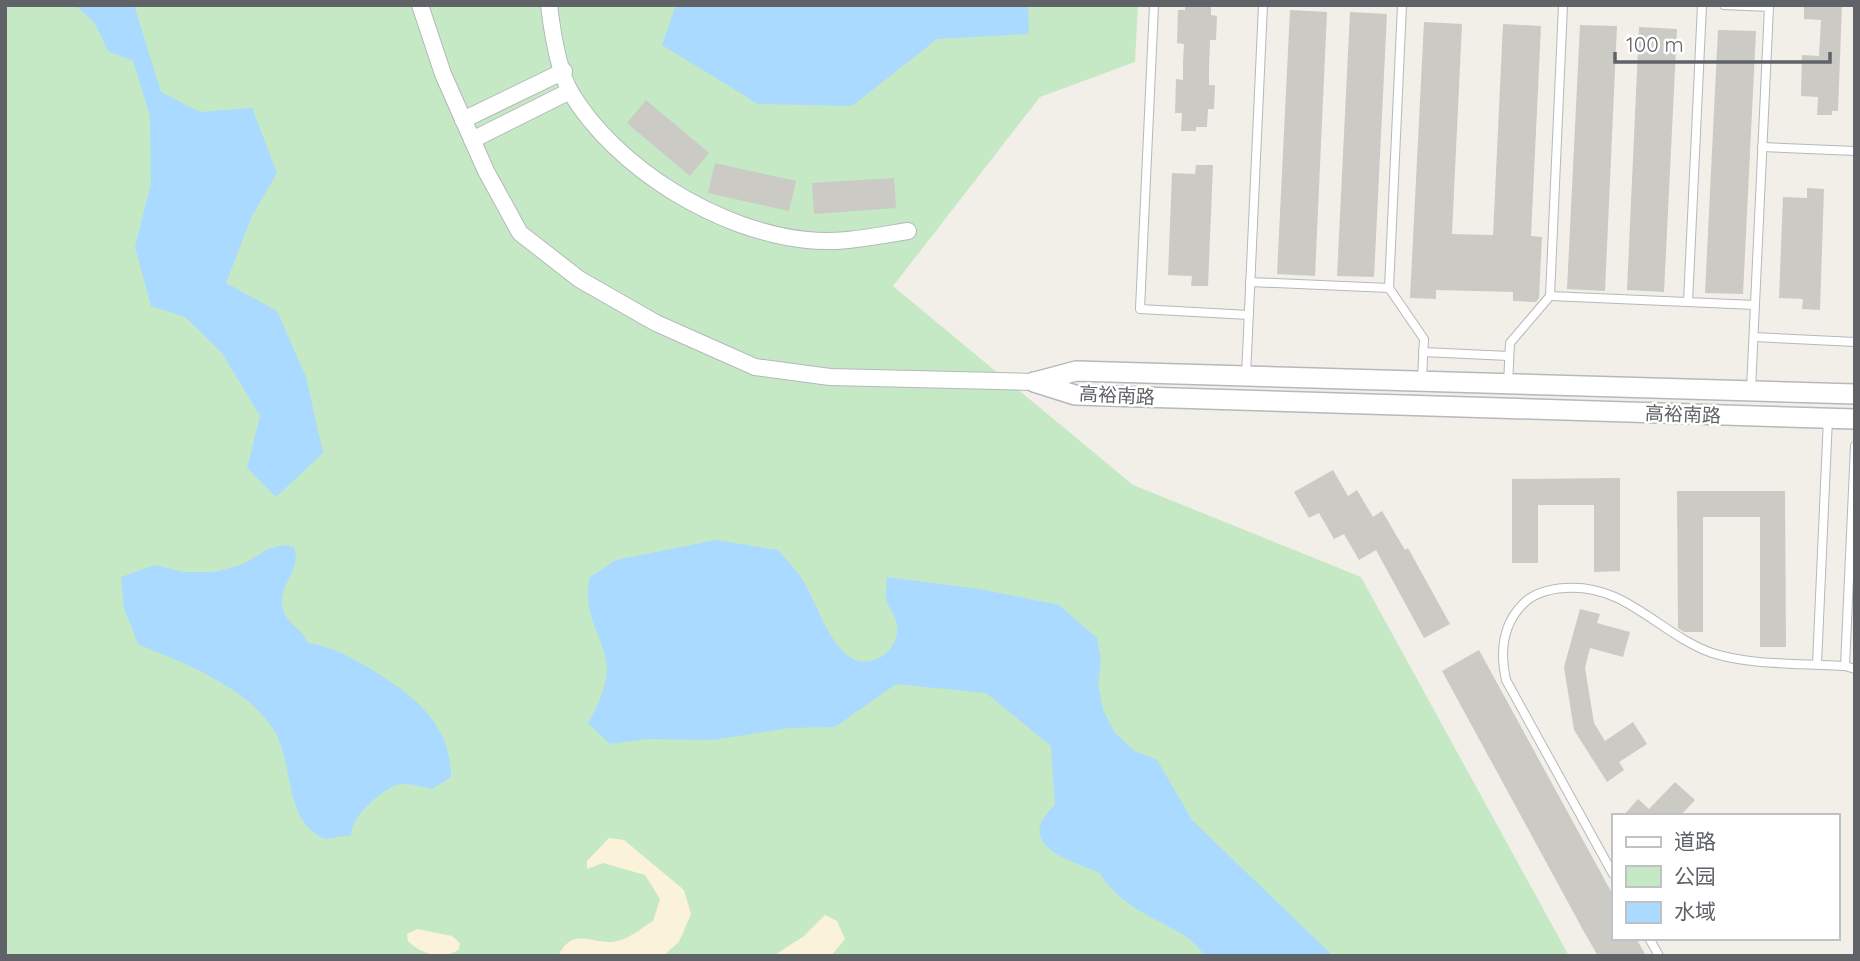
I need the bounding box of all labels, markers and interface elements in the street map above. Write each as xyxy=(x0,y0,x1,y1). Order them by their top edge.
scale bar xyxy=(1615,21,1830,65)
text: 100 m xyxy=(1626,31,1684,57)
street label: 高裕南路 xyxy=(1078,381,1156,409)
street label: 高裕南路 xyxy=(1645,401,1721,427)
legend xyxy=(1612,814,1839,940)
text: 道路 xyxy=(1674,828,1716,854)
text: 公园 xyxy=(1674,863,1716,889)
text: 水域 xyxy=(1674,898,1716,924)

